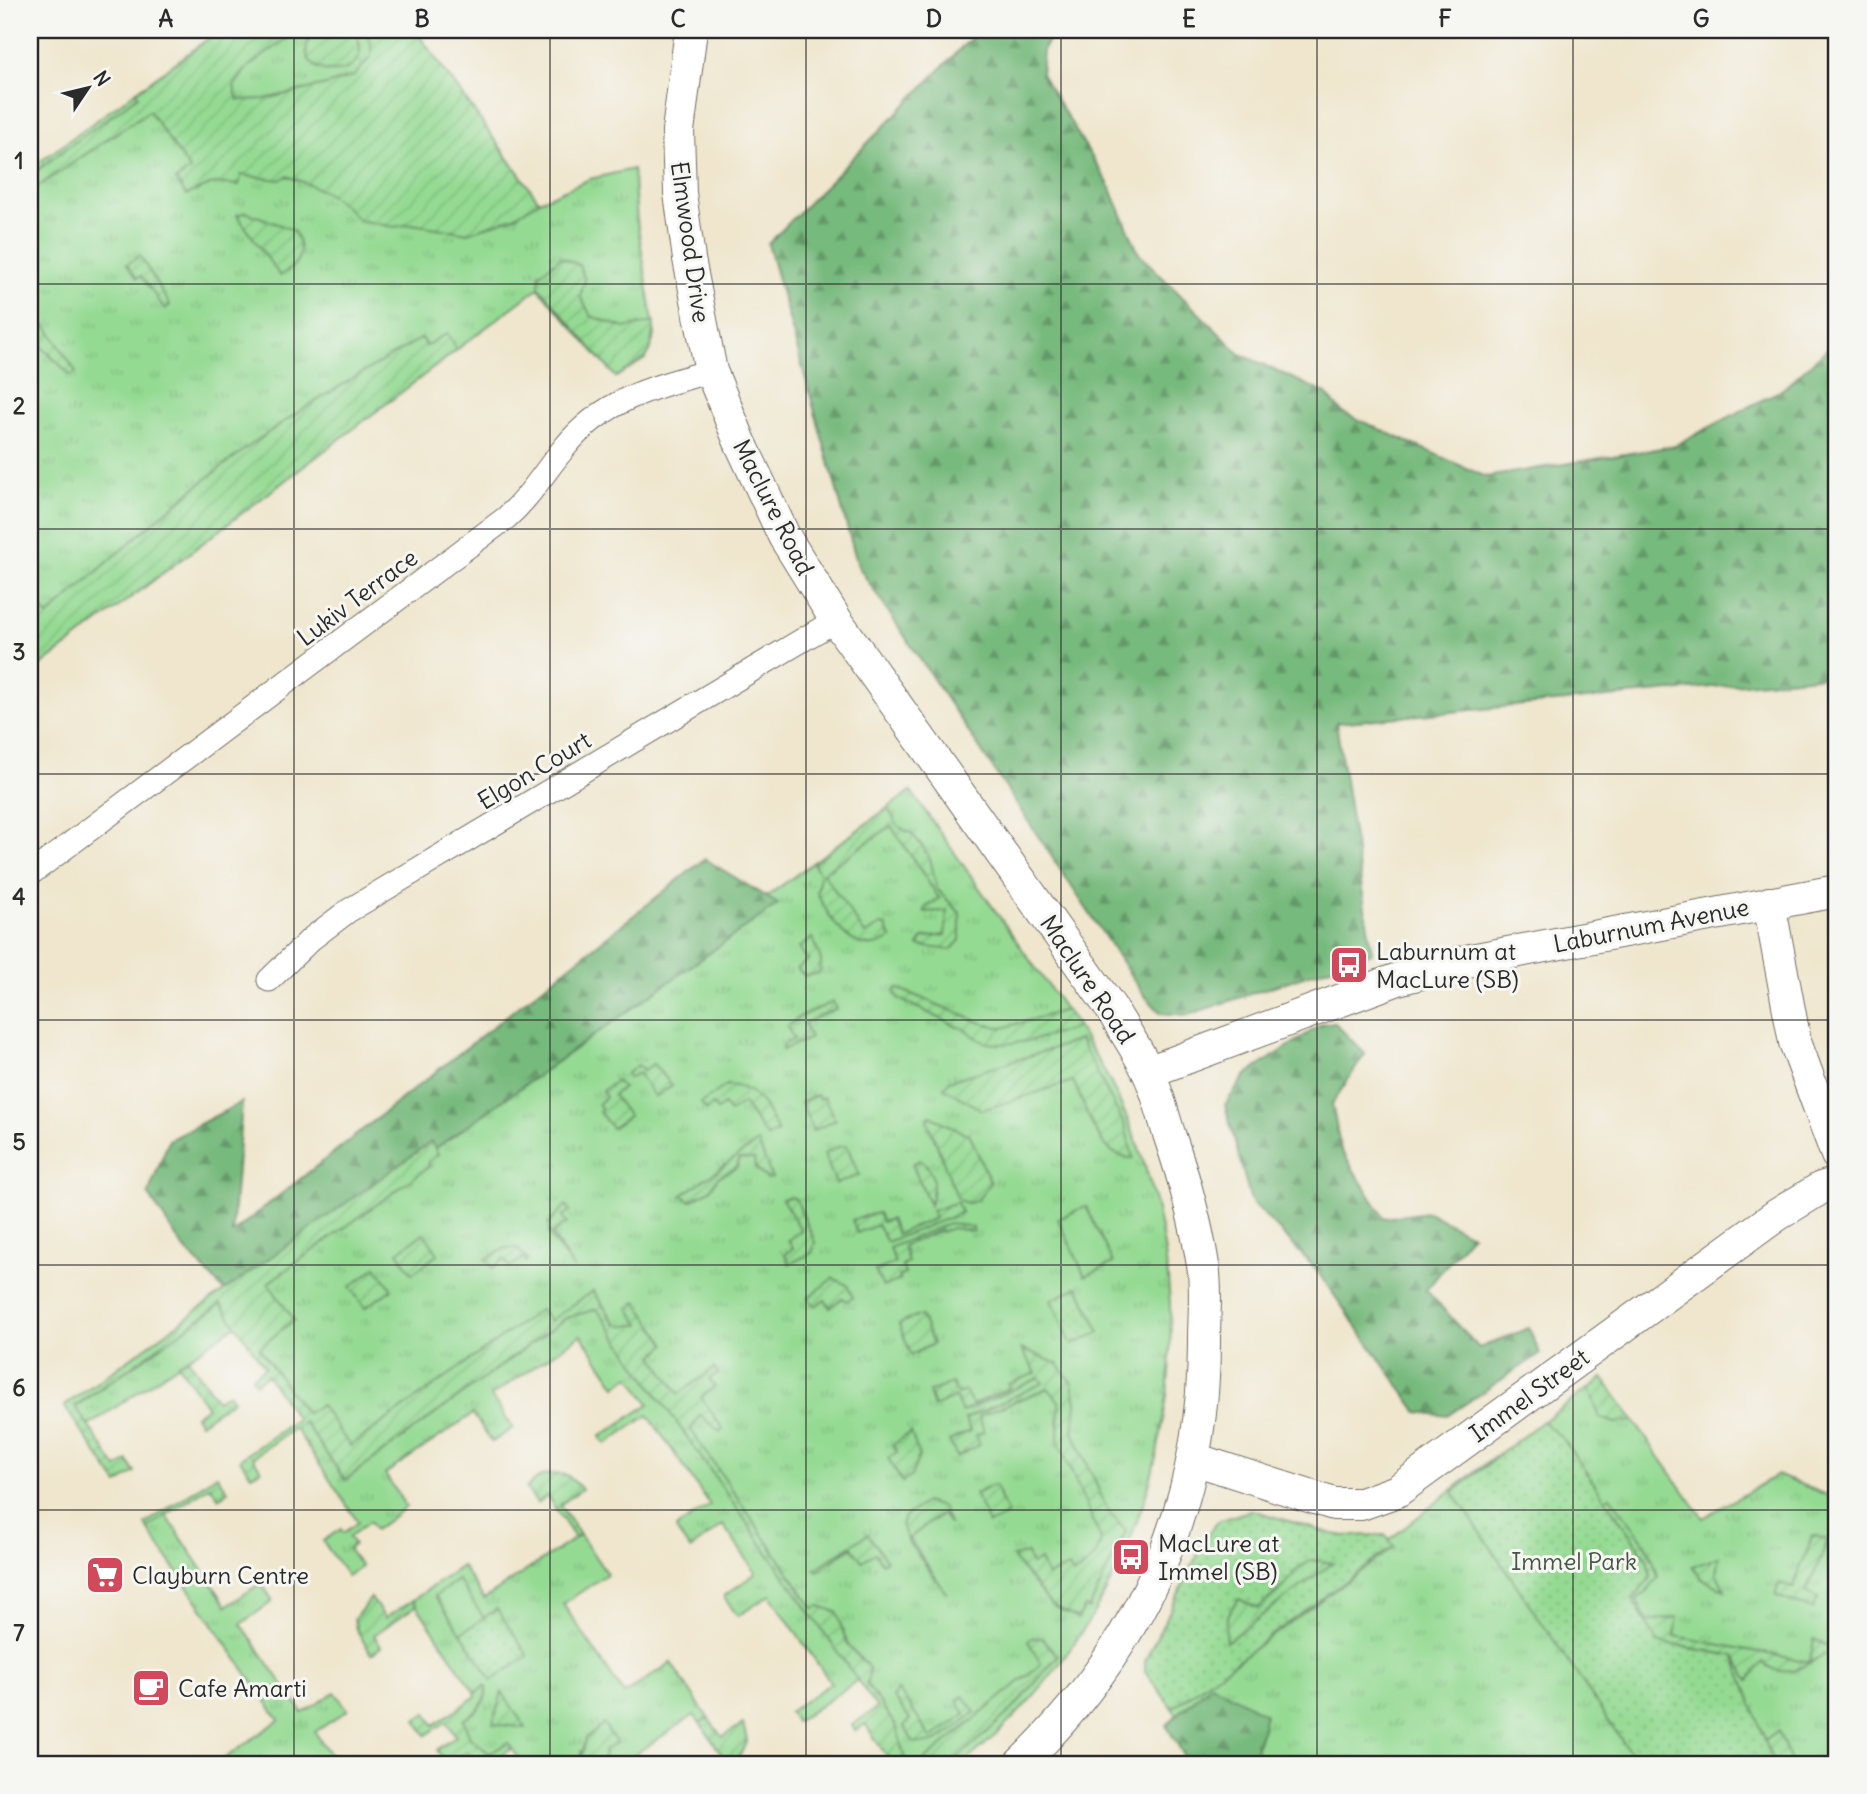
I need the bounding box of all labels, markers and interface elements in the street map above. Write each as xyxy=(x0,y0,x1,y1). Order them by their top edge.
text: A xyxy=(159,4,174,33)
text: B xyxy=(414,4,430,33)
text: C xyxy=(670,4,686,33)
text: D xyxy=(926,4,942,33)
text: E xyxy=(1182,4,1196,33)
text: F xyxy=(1438,4,1452,33)
text: G xyxy=(1693,4,1709,33)
north arrow xyxy=(52,52,122,122)
text: N xyxy=(88,66,116,91)
text: 1 xyxy=(14,146,24,175)
street label: Elmwood Drive xyxy=(665,159,717,325)
text: 2 xyxy=(13,391,26,420)
street label: Maclure Road xyxy=(727,434,821,580)
street label: Lukiv Terrace xyxy=(291,542,423,652)
text: 3 xyxy=(12,637,26,666)
street label: Elgon Court xyxy=(472,724,596,816)
text: 4 xyxy=(12,882,26,911)
street label: Laburnum Avenue xyxy=(1551,891,1751,959)
street label: Maclure Road xyxy=(1034,909,1142,1049)
place label: Laburnum at MacLure (SB) xyxy=(1376,936,1519,994)
bus stop icon: Laburnum at MacLure (SB) xyxy=(1328,944,1370,986)
text: 5 xyxy=(12,1127,26,1156)
street label: Immel Street xyxy=(1463,1342,1595,1448)
text: 6 xyxy=(12,1373,26,1402)
place label: MacLure at Immel (SB) xyxy=(1158,1528,1279,1586)
bus stop icon: MacLure at Immel (SB) xyxy=(1110,1536,1152,1578)
park label: Immel Park xyxy=(1511,1546,1637,1576)
supermarket icon: Clayburn Centre xyxy=(84,1554,126,1596)
place label: Clayburn Centre xyxy=(132,1560,309,1590)
text: 7 xyxy=(13,1618,25,1647)
cafe icon: Cafe Amarti xyxy=(130,1667,172,1709)
place label: Cafe Amarti xyxy=(178,1673,307,1703)

